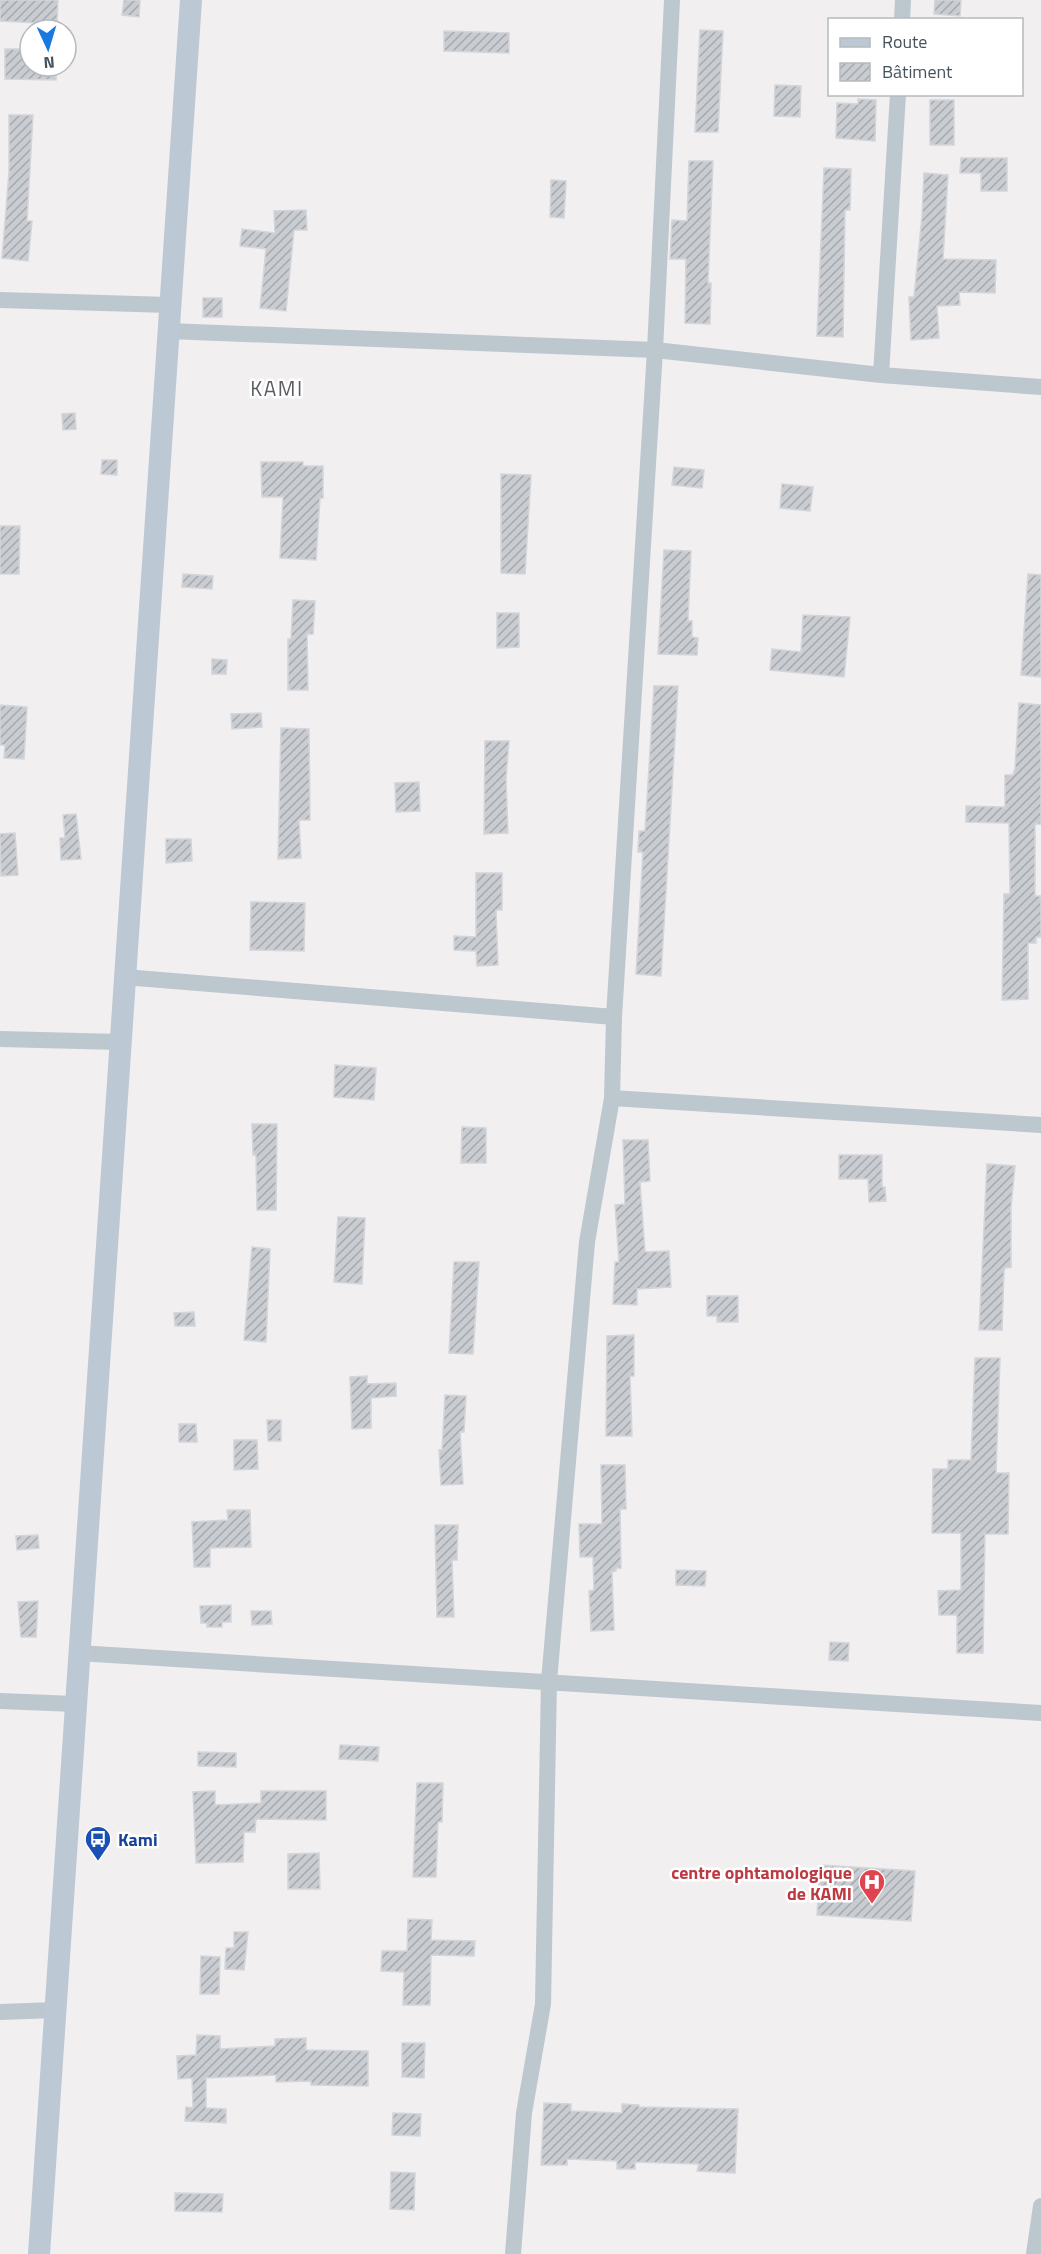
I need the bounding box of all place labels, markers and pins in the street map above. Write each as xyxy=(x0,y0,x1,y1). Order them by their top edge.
bus stop icon: Kami xyxy=(83,1824,113,1862)
place label: Kami xyxy=(118,1826,158,1853)
place label: centre ophtamologique de KAMI xyxy=(671,1859,852,1907)
hospital icon: centre ophtamologique de KAMI xyxy=(857,1867,887,1905)

